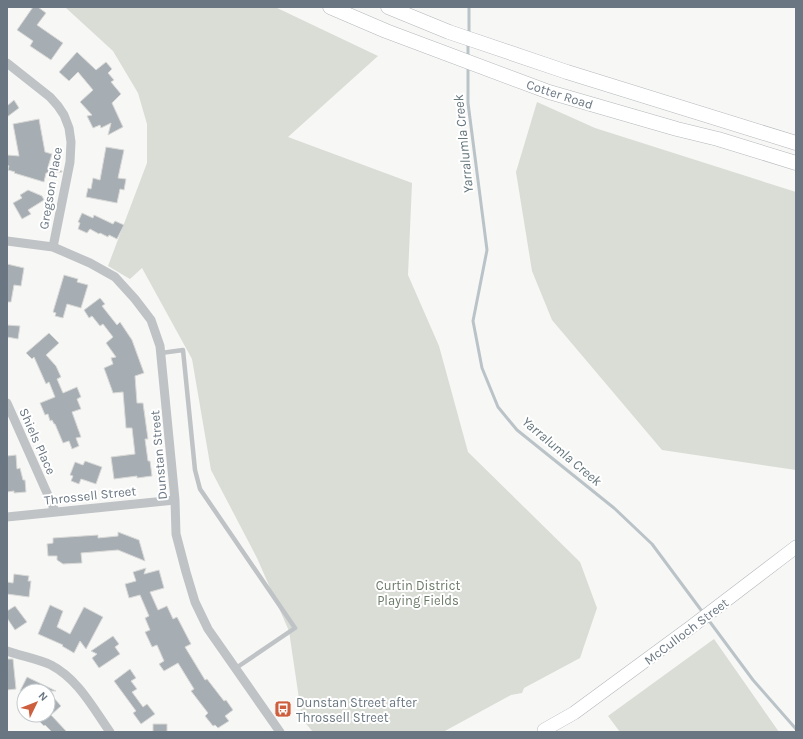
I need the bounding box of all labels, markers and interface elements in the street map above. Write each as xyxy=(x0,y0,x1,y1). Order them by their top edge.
street label: Cotter Road xyxy=(525,77,595,112)
water label: Yarralumla Creek xyxy=(450,93,477,194)
street label: Gregson Place xyxy=(36,145,65,230)
street label: Shiels Place xyxy=(16,406,59,477)
street label: Dunstan Street xyxy=(147,409,170,500)
water label: Yarralumla Creek xyxy=(518,413,606,490)
street label: Throssell Street xyxy=(43,483,137,508)
park label: Curtin District Playing Fields xyxy=(376,578,460,608)
street label: McCulloch Street xyxy=(641,595,731,668)
north arrow xyxy=(16,683,56,723)
text: N xyxy=(36,689,50,704)
place label: Dunstan Street after Throssell Street xyxy=(296,695,417,725)
bus stop icon: Dunstan Street after Throssell Street xyxy=(273,699,293,719)

